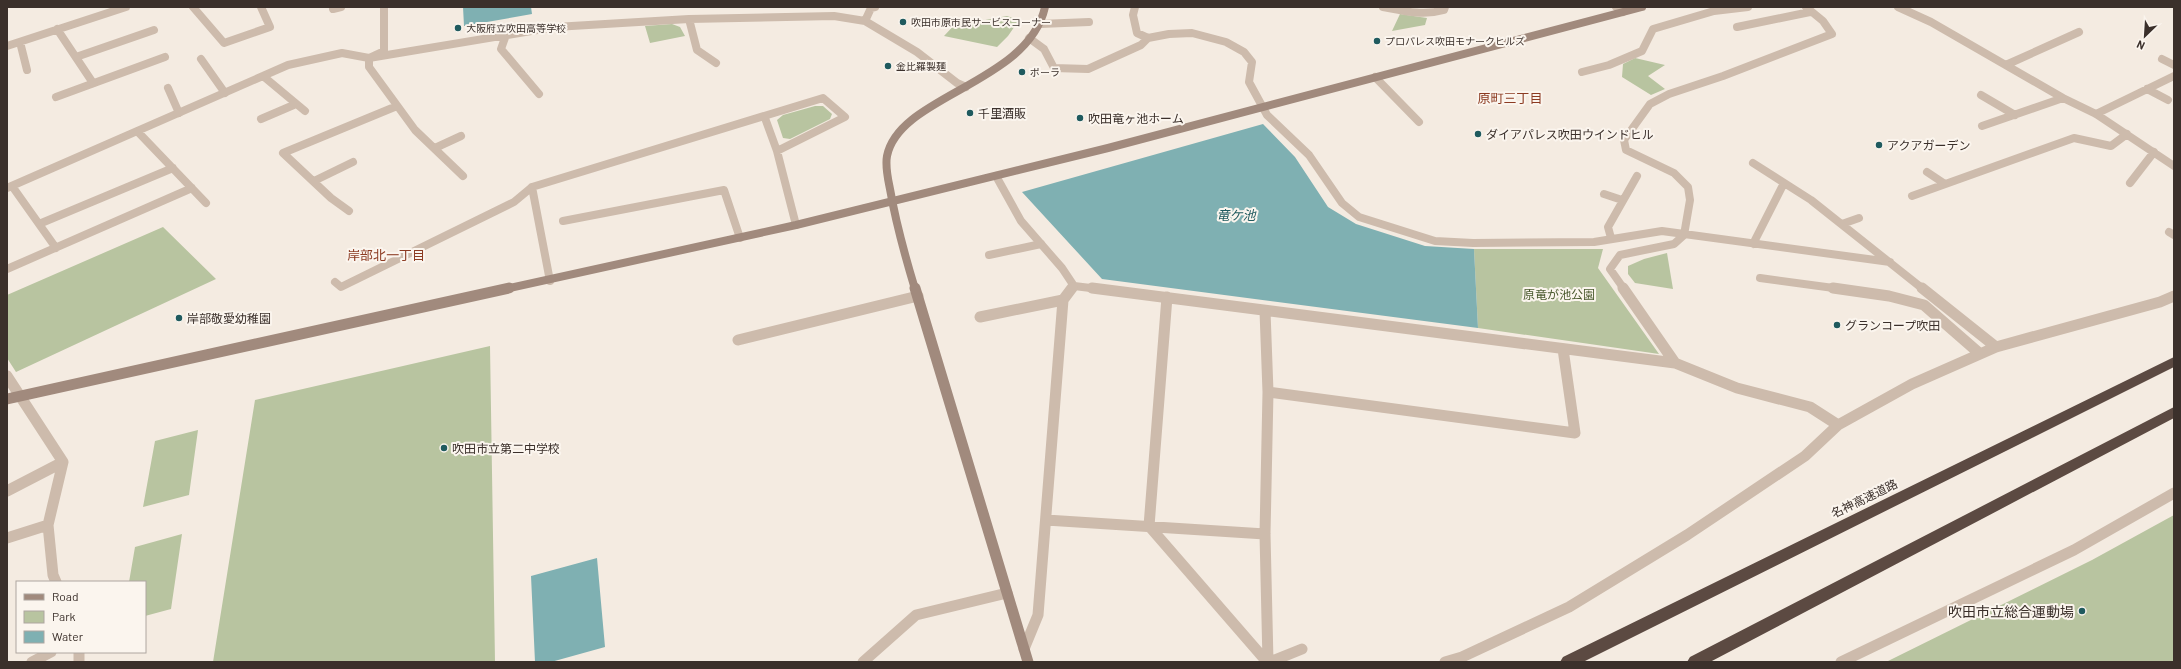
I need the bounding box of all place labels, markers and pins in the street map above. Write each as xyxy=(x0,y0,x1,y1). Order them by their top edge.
place label: 吹田市原市民サービスコーナー xyxy=(911,16,1051,28)
marker: 吹田市原市民サービスコーナー xyxy=(898,17,908,27)
place label: 大阪府立吹田高等学校 xyxy=(466,22,566,34)
marker: 大阪府立吹田高等学校 xyxy=(453,23,463,33)
place label: プロパレス吹田モナークヒルズ xyxy=(1385,35,1525,47)
marker: プロパレス吹田モナークヒルズ xyxy=(1372,36,1382,46)
place label: 金比羅製麺 xyxy=(896,60,946,72)
marker: 金比羅製麺 xyxy=(883,61,893,71)
place label: ポーラ xyxy=(1030,66,1060,78)
marker: ポーラ xyxy=(1017,67,1027,77)
place label: 千里酒販 xyxy=(978,106,1026,120)
marker: 千里酒販 xyxy=(965,108,975,118)
place label: 吹田竜ヶ池ホーム xyxy=(1088,111,1184,125)
marker: 吹田竜ヶ池ホーム xyxy=(1075,113,1085,123)
place label: ダイアパレス吹田ウインドヒル xyxy=(1486,127,1654,141)
marker: ダイアパレス吹田ウインドヒル xyxy=(1473,129,1483,139)
place label: アクアガーデン xyxy=(1887,138,1970,152)
marker: アクアガーデン xyxy=(1874,140,1884,150)
place label: 岸部敬愛幼稚園 xyxy=(187,311,271,325)
marker: 岸部敬愛幼稚園 xyxy=(174,313,184,323)
place label: グランコープ吹田 xyxy=(1845,318,1940,332)
marker: グランコープ吹田 xyxy=(1832,320,1842,330)
place label: 吹田市立第二中学校 xyxy=(452,441,560,455)
marker: 吹田市立第二中学校 xyxy=(439,443,449,453)
place label: 吹田市立総合運動場 xyxy=(1948,603,2074,620)
marker: 吹田市立総合運動場 xyxy=(2077,606,2087,616)

